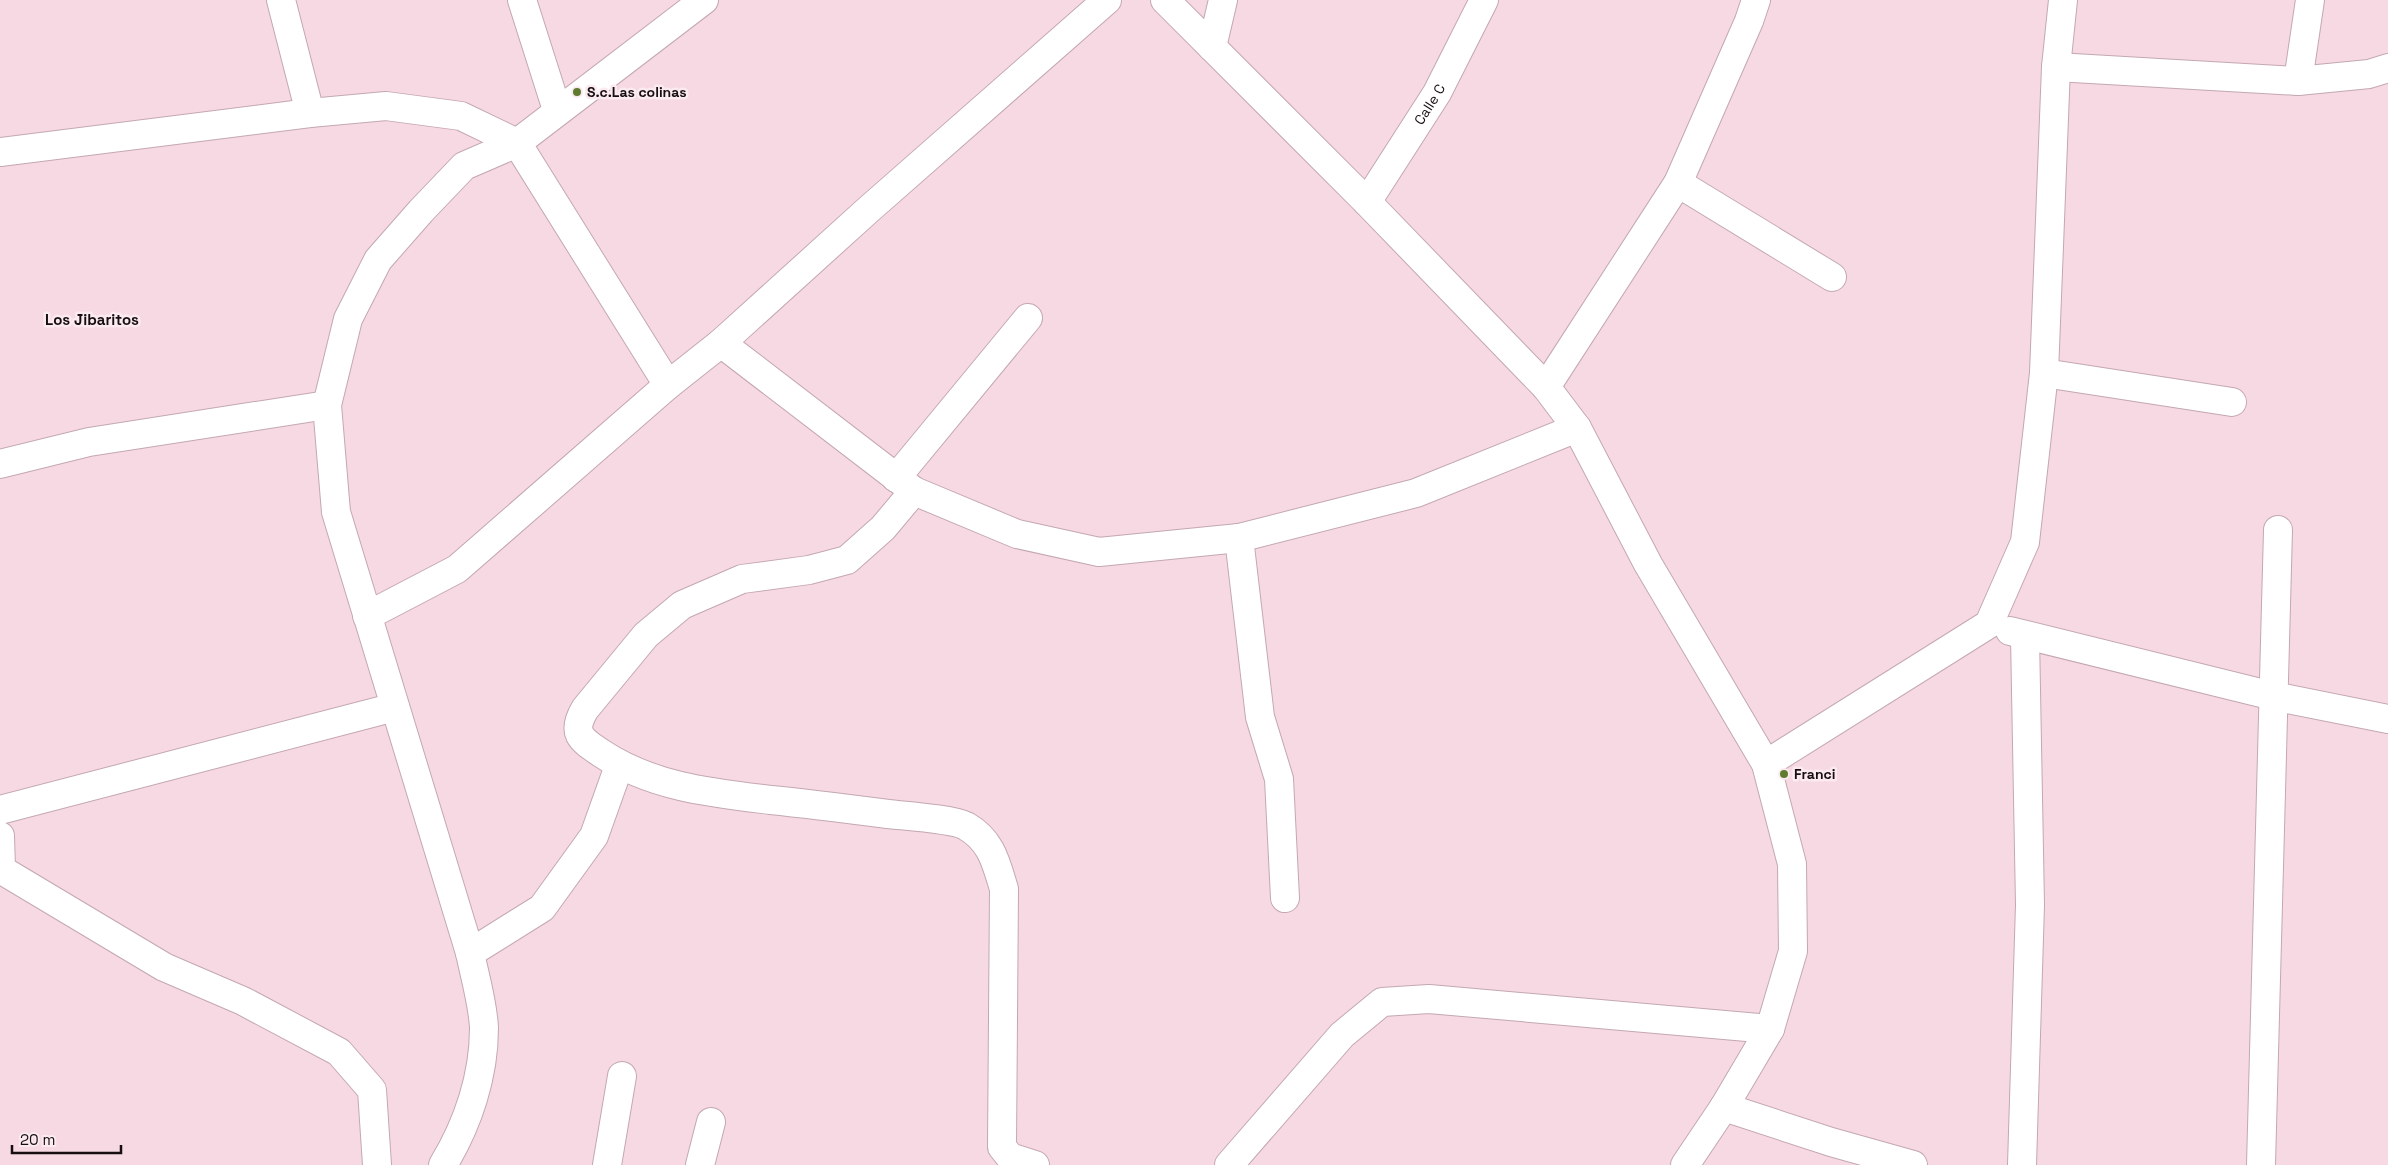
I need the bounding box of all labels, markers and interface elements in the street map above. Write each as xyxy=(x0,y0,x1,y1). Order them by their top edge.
street label: Calle C xyxy=(1410,81,1449,128)
place label: S.c.Las colinas xyxy=(587,83,687,101)
marker: S.c.Las colinas xyxy=(571,86,583,98)
district label: Los Jibaritos xyxy=(45,310,139,329)
place label: Franci xyxy=(1794,765,1836,783)
marker: Franci xyxy=(1778,768,1790,780)
scale bar xyxy=(12,1122,121,1154)
text: 20 m xyxy=(20,1130,55,1149)

